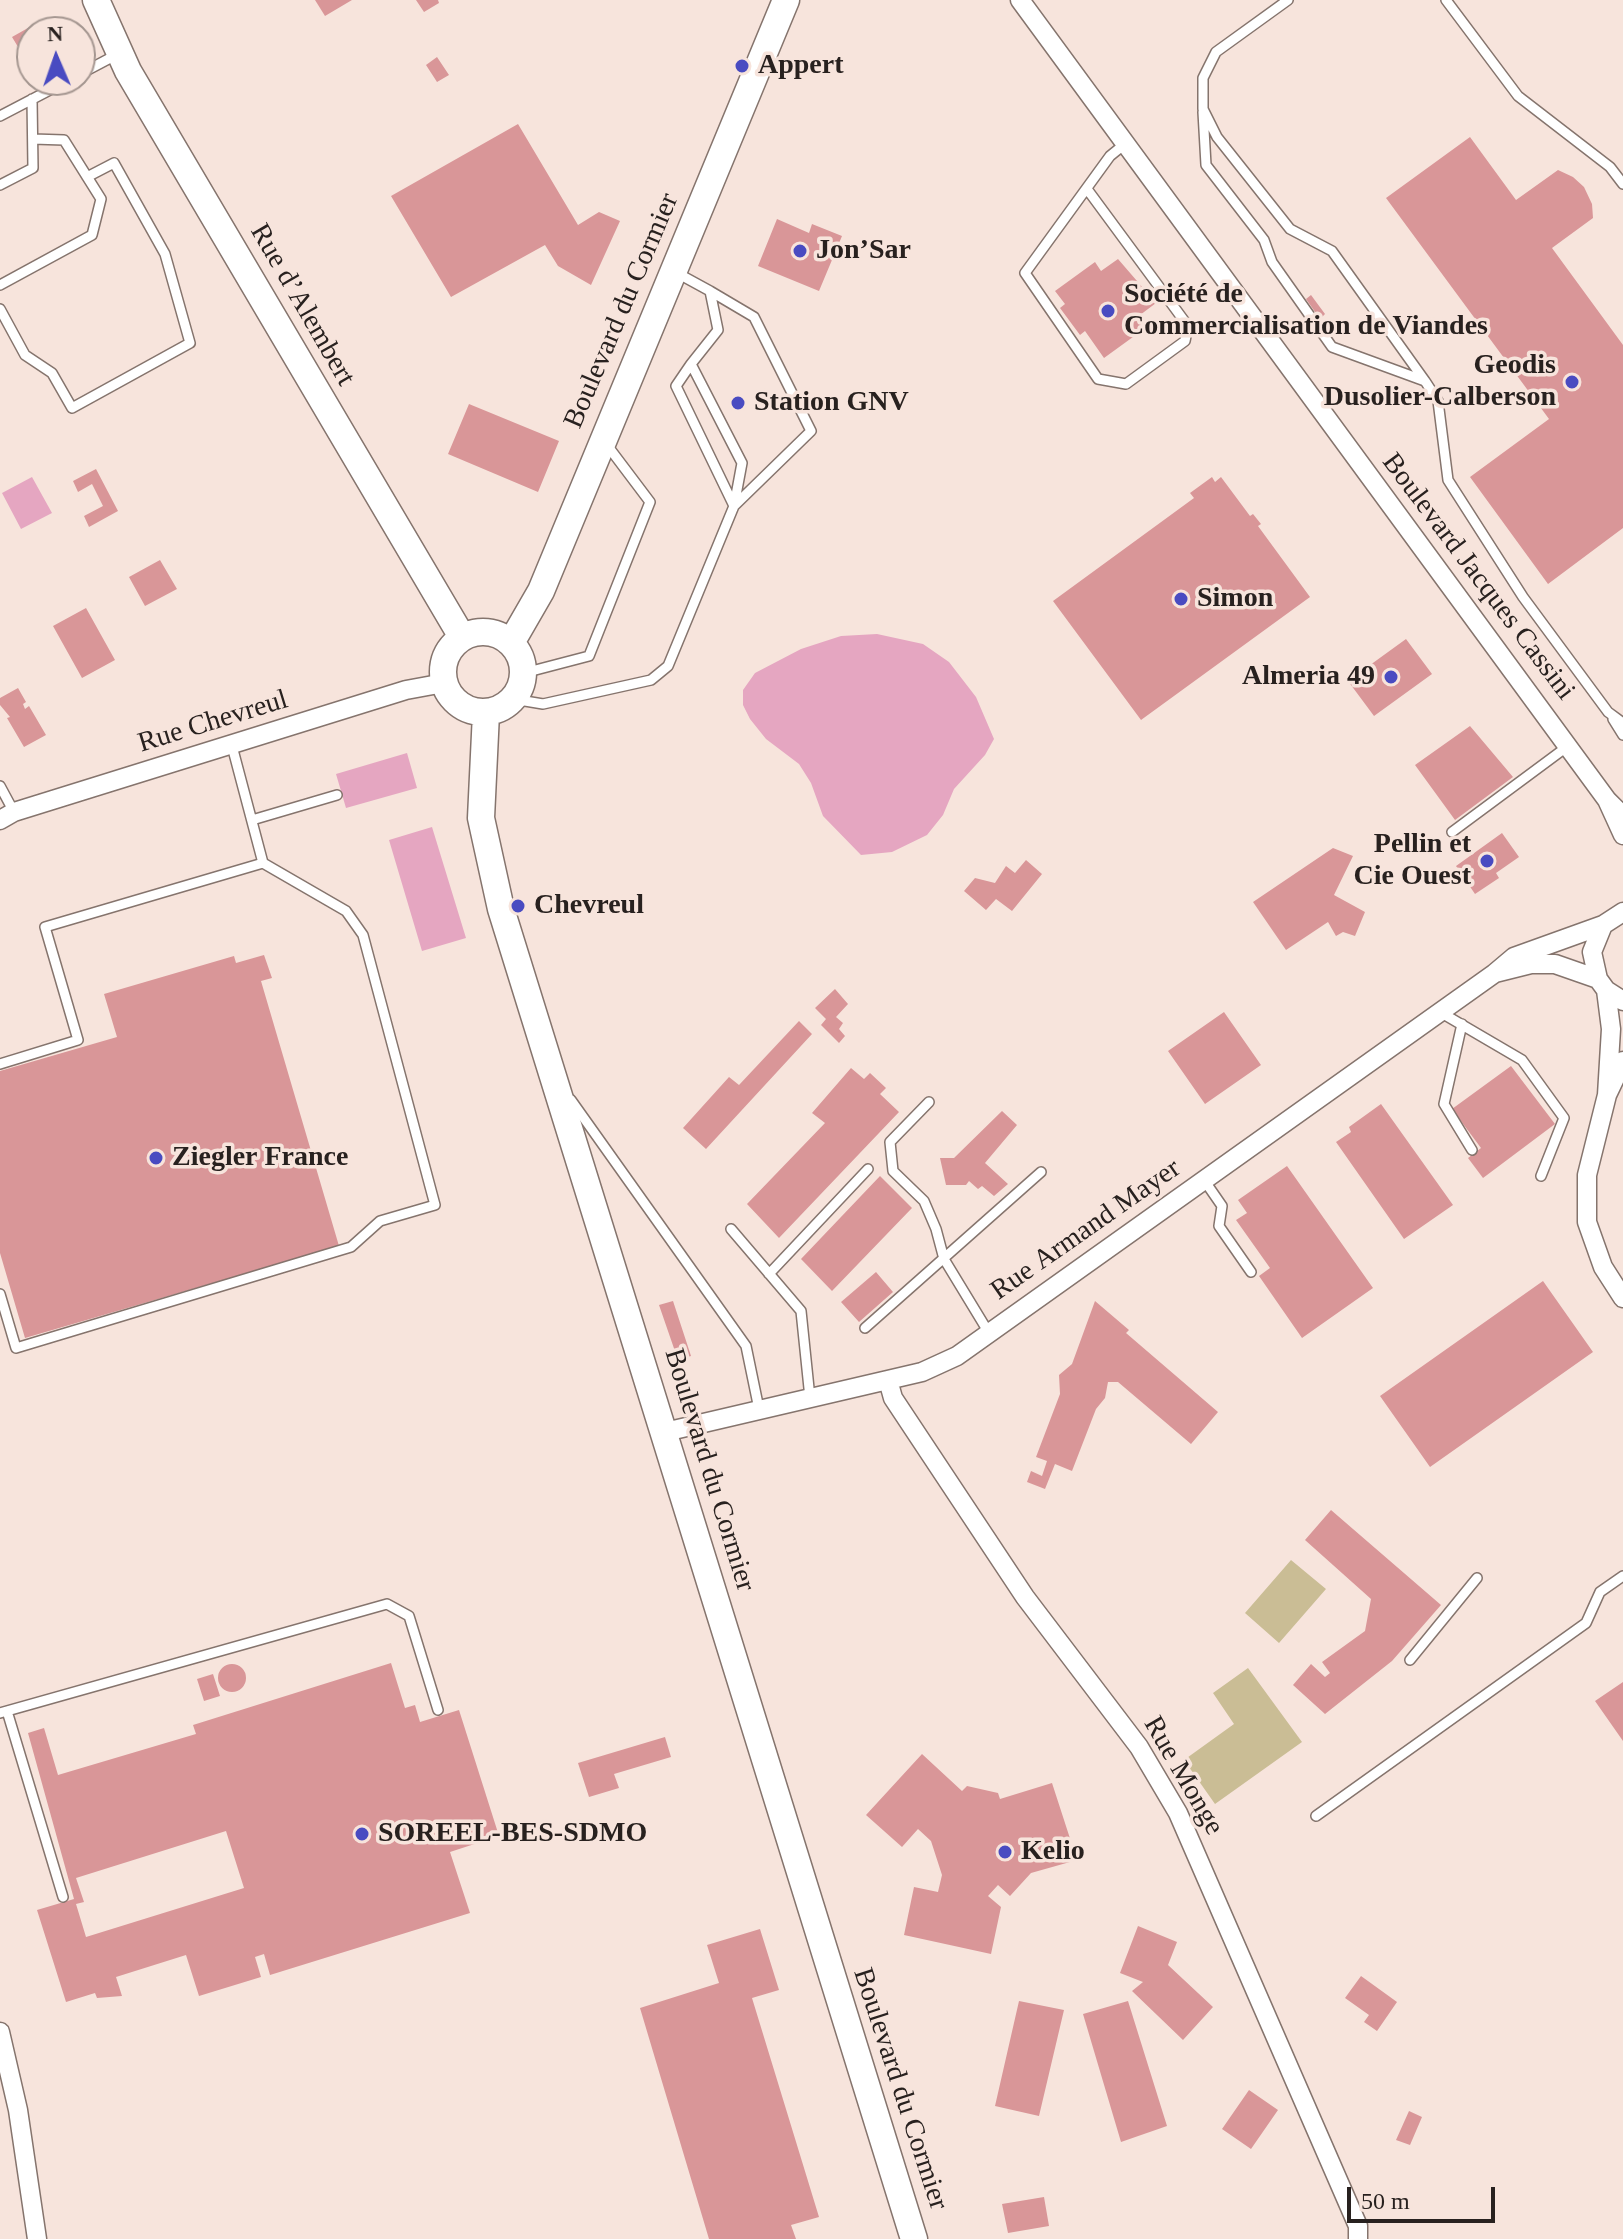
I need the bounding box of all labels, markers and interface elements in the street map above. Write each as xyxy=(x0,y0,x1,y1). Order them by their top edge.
north arrow xyxy=(16,16,96,96)
text: N xyxy=(47,21,64,46)
place label: Appert xyxy=(758,49,844,83)
marker: Appert xyxy=(733,57,751,75)
street label: Boulevard du Cormier xyxy=(557,188,687,434)
street label: Rue d’Alembert xyxy=(242,218,362,392)
place label: Jon’Sar xyxy=(816,234,911,268)
marker: Jon’Sar xyxy=(791,242,809,260)
place label: Société de Commercialisation de Viandes xyxy=(1124,278,1488,344)
marker: Société de Commercialisation de Viandes xyxy=(1099,302,1117,320)
place label: Geodis Dusolier-Calberson xyxy=(1324,349,1556,415)
marker: Geodis Dusolier-Calberson xyxy=(1563,373,1581,391)
place label: Station GNV xyxy=(754,386,909,420)
marker: Station GNV xyxy=(729,394,747,412)
street label: Boulevard Jacques Cassini xyxy=(1374,447,1582,707)
place label: Simon xyxy=(1197,582,1273,616)
marker: Simon xyxy=(1172,590,1190,608)
place label: Almeria 49 xyxy=(1242,660,1375,694)
marker: Almeria 49 xyxy=(1382,668,1400,686)
street label: Rue Chevreul xyxy=(134,683,292,761)
place label: Pellin et Cie Ouest xyxy=(1354,828,1471,894)
marker: Pellin et Cie Ouest xyxy=(1478,852,1496,870)
place label: Chevreul xyxy=(534,889,644,923)
marker: Chevreul xyxy=(509,897,527,915)
place label: Ziegler France xyxy=(172,1141,348,1175)
marker: Ziegler France xyxy=(147,1149,165,1167)
street label: Rue Armand Mayer xyxy=(985,1152,1187,1308)
street label: Boulevard du Cormier xyxy=(656,1345,762,1595)
street label: Rue Monge xyxy=(1136,1711,1230,1841)
place label: SOREEL-BES-SDMO xyxy=(378,1817,647,1851)
marker: SOREEL-BES-SDMO xyxy=(353,1825,371,1843)
place label: Kelio xyxy=(1021,1835,1085,1869)
marker: Kelio xyxy=(996,1843,1014,1861)
street label: Boulevard du Cormier xyxy=(845,1964,955,2214)
scale bar xyxy=(1351,2171,1499,2221)
text: 50 m xyxy=(1361,2188,1410,2214)

